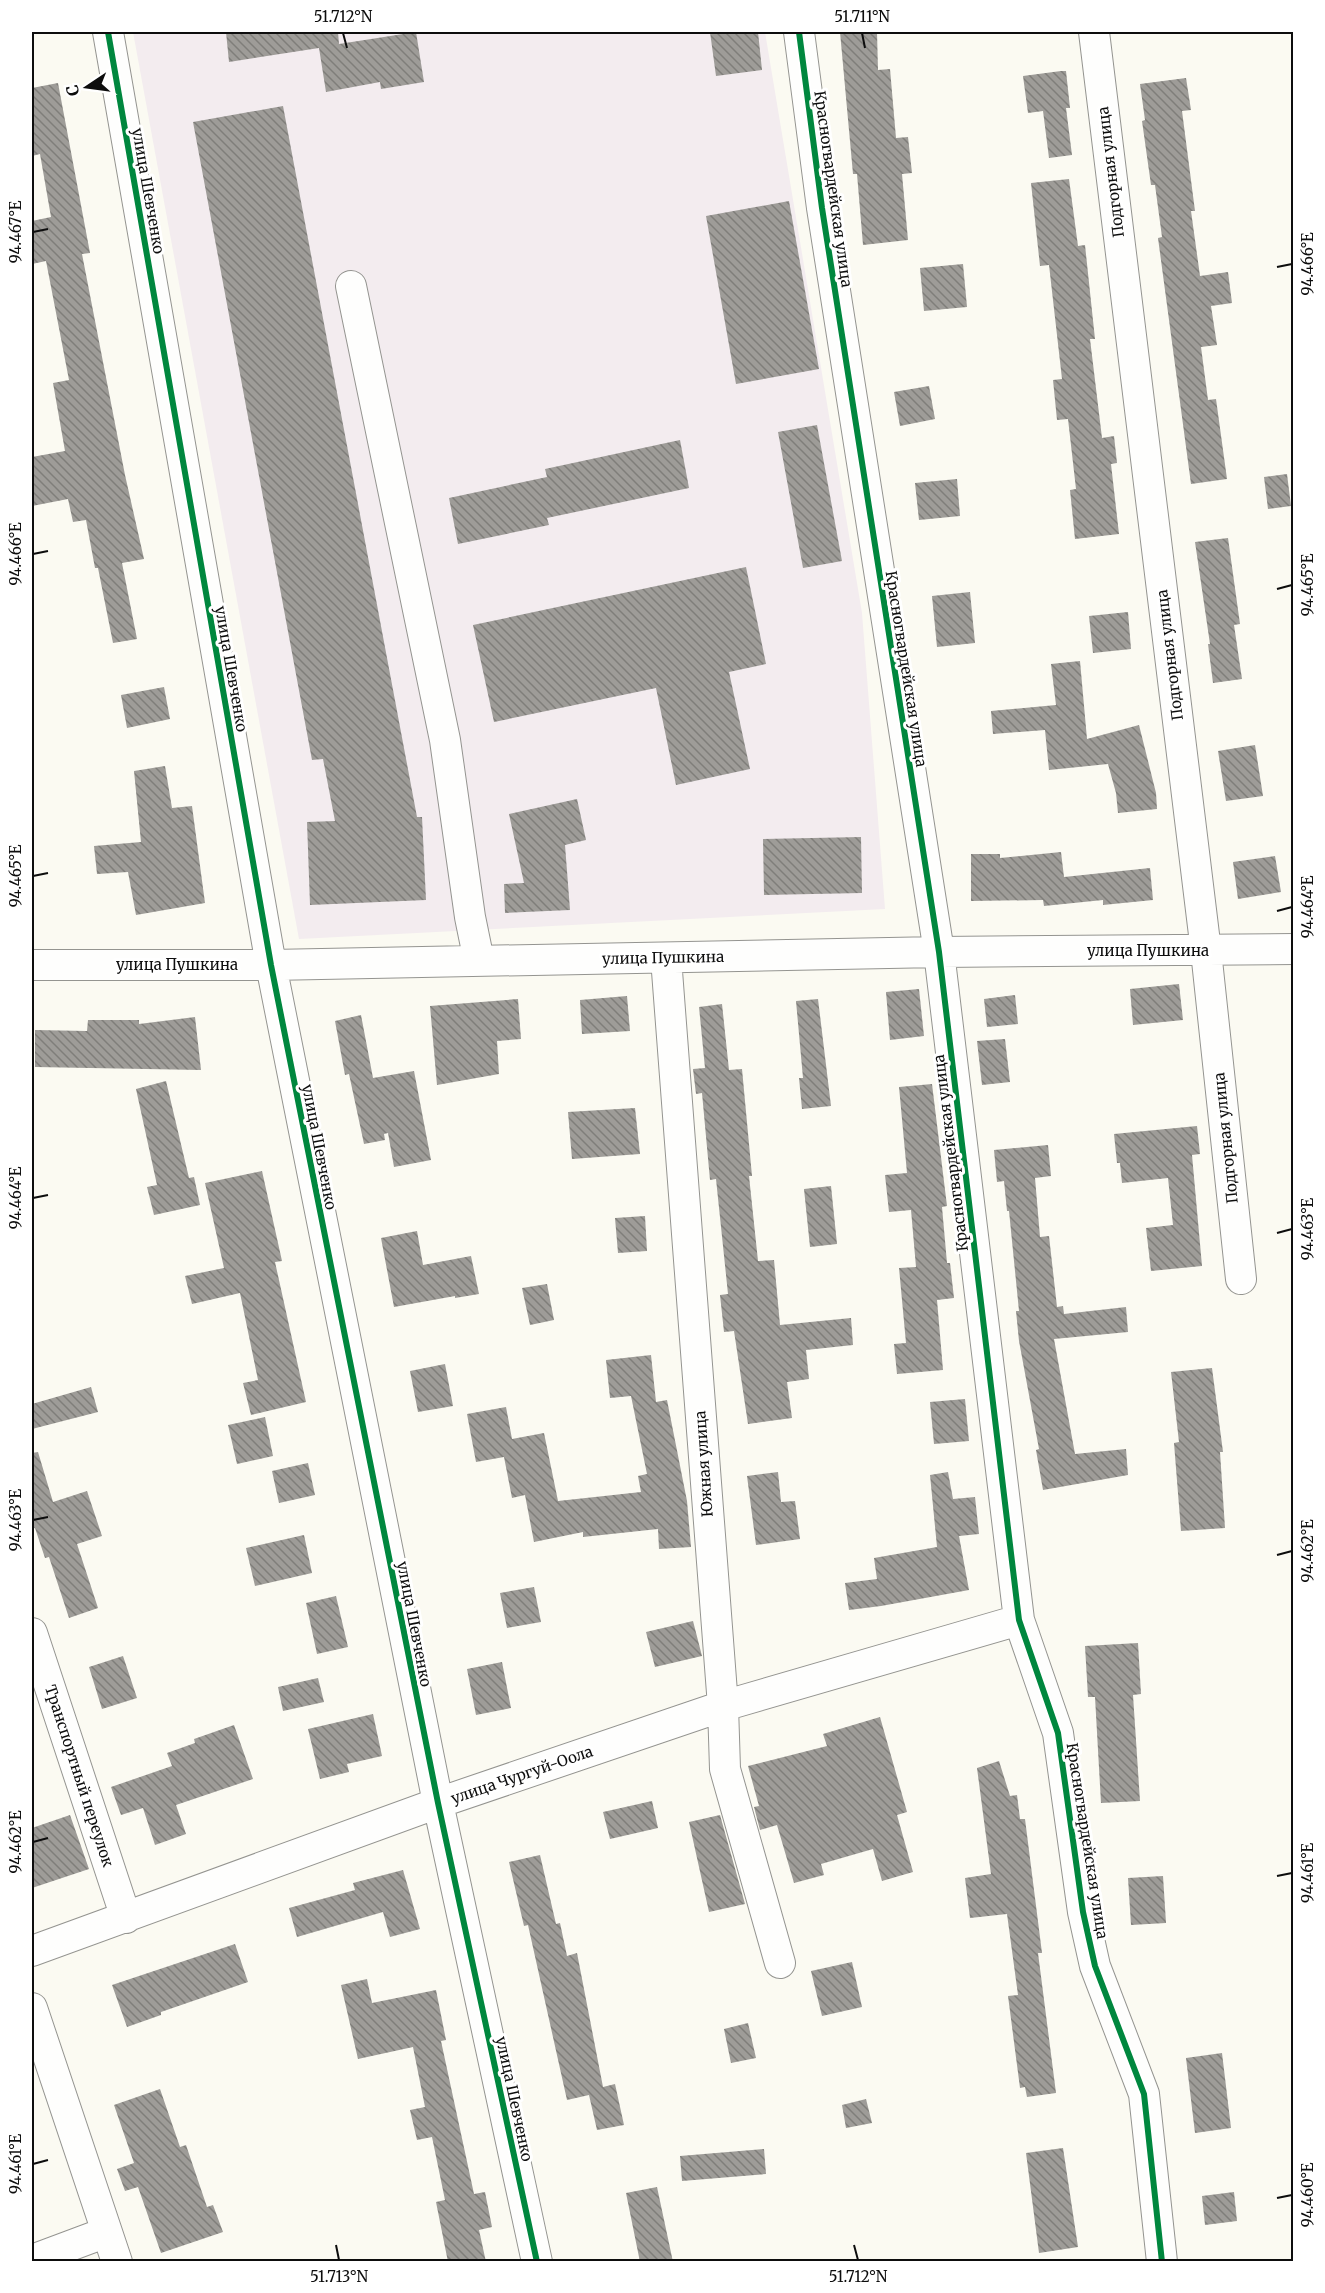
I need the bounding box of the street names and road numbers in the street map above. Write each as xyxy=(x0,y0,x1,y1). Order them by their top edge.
street label: Красногвардейская улица xyxy=(810,89,857,289)
street label: Подгорная улица xyxy=(1093,105,1128,239)
street label: улица Шевченко xyxy=(128,126,169,256)
street label: Красногвардейская улица xyxy=(882,569,931,768)
street label: Подгорная улица xyxy=(1152,588,1187,722)
street label: улица Шевченко xyxy=(211,604,252,734)
street label: улица Пушкина xyxy=(1087,941,1209,960)
street label: улица Пушкина xyxy=(602,947,724,968)
street label: улица Пушкина xyxy=(116,955,238,974)
street label: Красногвардейская улица xyxy=(929,1053,972,1253)
street label: Подгорная улица xyxy=(1209,1072,1242,1205)
street label: улица Шевченко xyxy=(298,1083,341,1212)
street label: Южная улица xyxy=(690,1410,717,1518)
street label: улица Шевченко xyxy=(393,1560,436,1689)
street label: Транспортный переулок xyxy=(41,1682,118,1870)
street label: улица Чургуй-Оола xyxy=(448,1741,595,1808)
street label: Красногвардейская улица xyxy=(1063,1741,1112,1940)
street label: улица Шевченко xyxy=(492,2035,537,2163)

